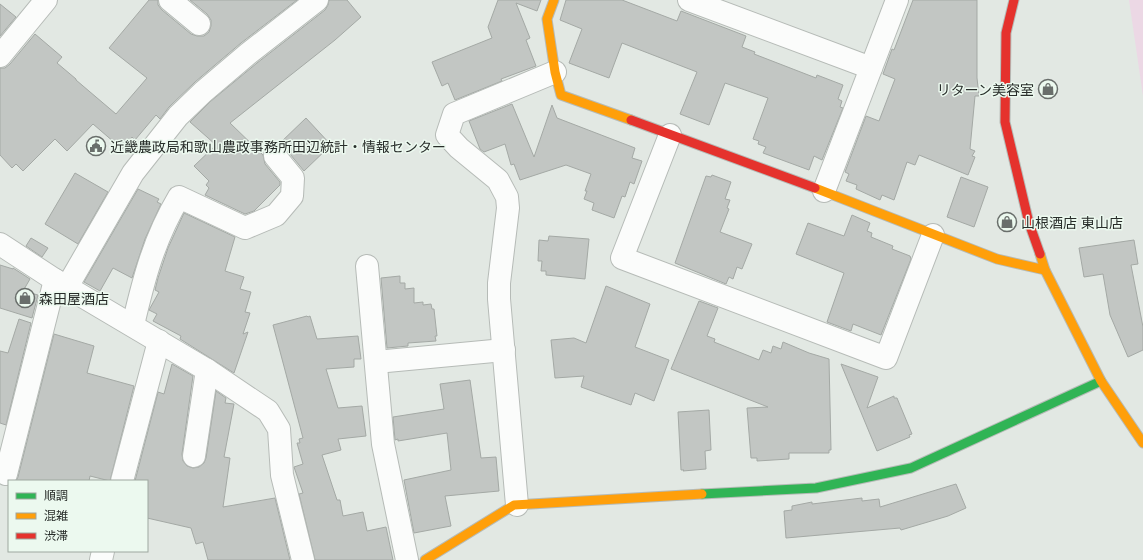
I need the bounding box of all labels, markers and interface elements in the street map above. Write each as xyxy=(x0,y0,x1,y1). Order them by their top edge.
shop icon: リターン美容室 xyxy=(1037,78,1059,100)
place label: リターン美容室 xyxy=(937,81,1034,98)
public building icon: 近畿農政局和歌山農政事務所田辺統計・情報センター xyxy=(85,135,107,157)
place label: 近畿農政局和歌山農政事務所田辺統計・情報センター xyxy=(110,138,446,155)
shop icon: 山根酒店 東山店 xyxy=(996,211,1018,233)
place label: 山根酒店 東山店 xyxy=(1021,214,1123,231)
shop icon: 森田屋酒店 xyxy=(14,287,36,309)
place label: 森田屋酒店 xyxy=(39,290,109,307)
legend xyxy=(8,480,148,552)
text: 順調 xyxy=(44,488,68,503)
text: 混雑 xyxy=(44,508,68,523)
text: 渋滞 xyxy=(44,528,68,543)

